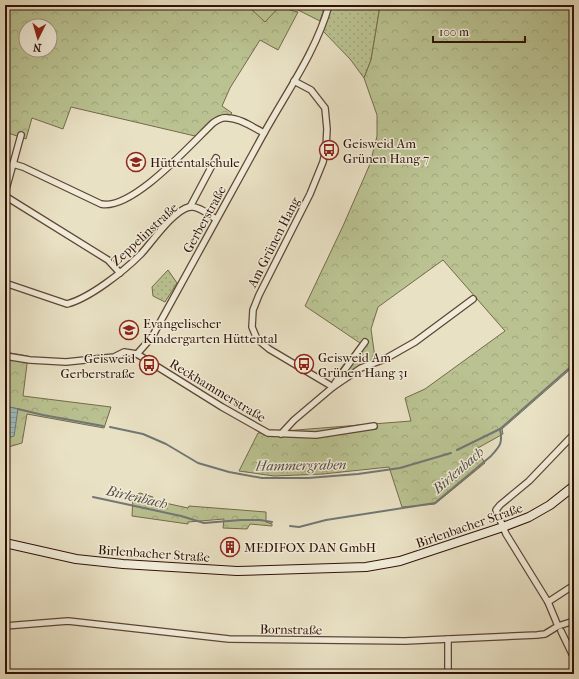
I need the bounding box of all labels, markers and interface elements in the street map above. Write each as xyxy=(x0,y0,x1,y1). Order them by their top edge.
north arrow xyxy=(18,18,58,58)
scale bar xyxy=(433,18,525,44)
text: 100 m xyxy=(439,25,469,39)
text: N xyxy=(32,41,42,54)
place label: Geisweid Am Grünen Hang 7 xyxy=(343,136,429,166)
bus stop icon: Geisweid Am Grünen Hang 7 xyxy=(318,139,340,161)
school or university icon: Hüttentalschule xyxy=(125,151,147,173)
place label: Hüttentalschule xyxy=(150,155,240,170)
street label: Gerberstraße xyxy=(180,183,229,255)
street label: Am Grünen Hang xyxy=(244,194,303,291)
street label: Zeppelinstraße xyxy=(108,199,181,269)
place label: Evangelischer Kindergarten Hüttental xyxy=(143,316,278,346)
school or university icon: Evangelischer Kindergarten Hüttental xyxy=(118,319,140,341)
place label: Geisweid Am Grünen Hang 31 xyxy=(318,350,408,380)
place label: Geisweid Gerberstraße xyxy=(61,351,136,381)
bus stop icon: Geisweid Am Grünen Hang 31 xyxy=(293,353,315,375)
bus stop icon: Geisweid Gerberstraße xyxy=(138,354,160,376)
street label: Reckhammerstraße xyxy=(167,356,269,425)
water label: Birlenbach xyxy=(428,443,488,498)
water label: Hammergraben xyxy=(254,456,347,475)
water label: Birlenbach xyxy=(104,482,169,513)
street label: Birlenbacher Straße xyxy=(414,500,525,551)
building icon: MEDIFOX DAN GmbH xyxy=(219,536,241,558)
place label: MEDIFOX DAN GmbH xyxy=(244,540,376,555)
street label: Birlenbacher Straße xyxy=(98,542,211,565)
street label: Bornstraße xyxy=(260,621,323,638)

